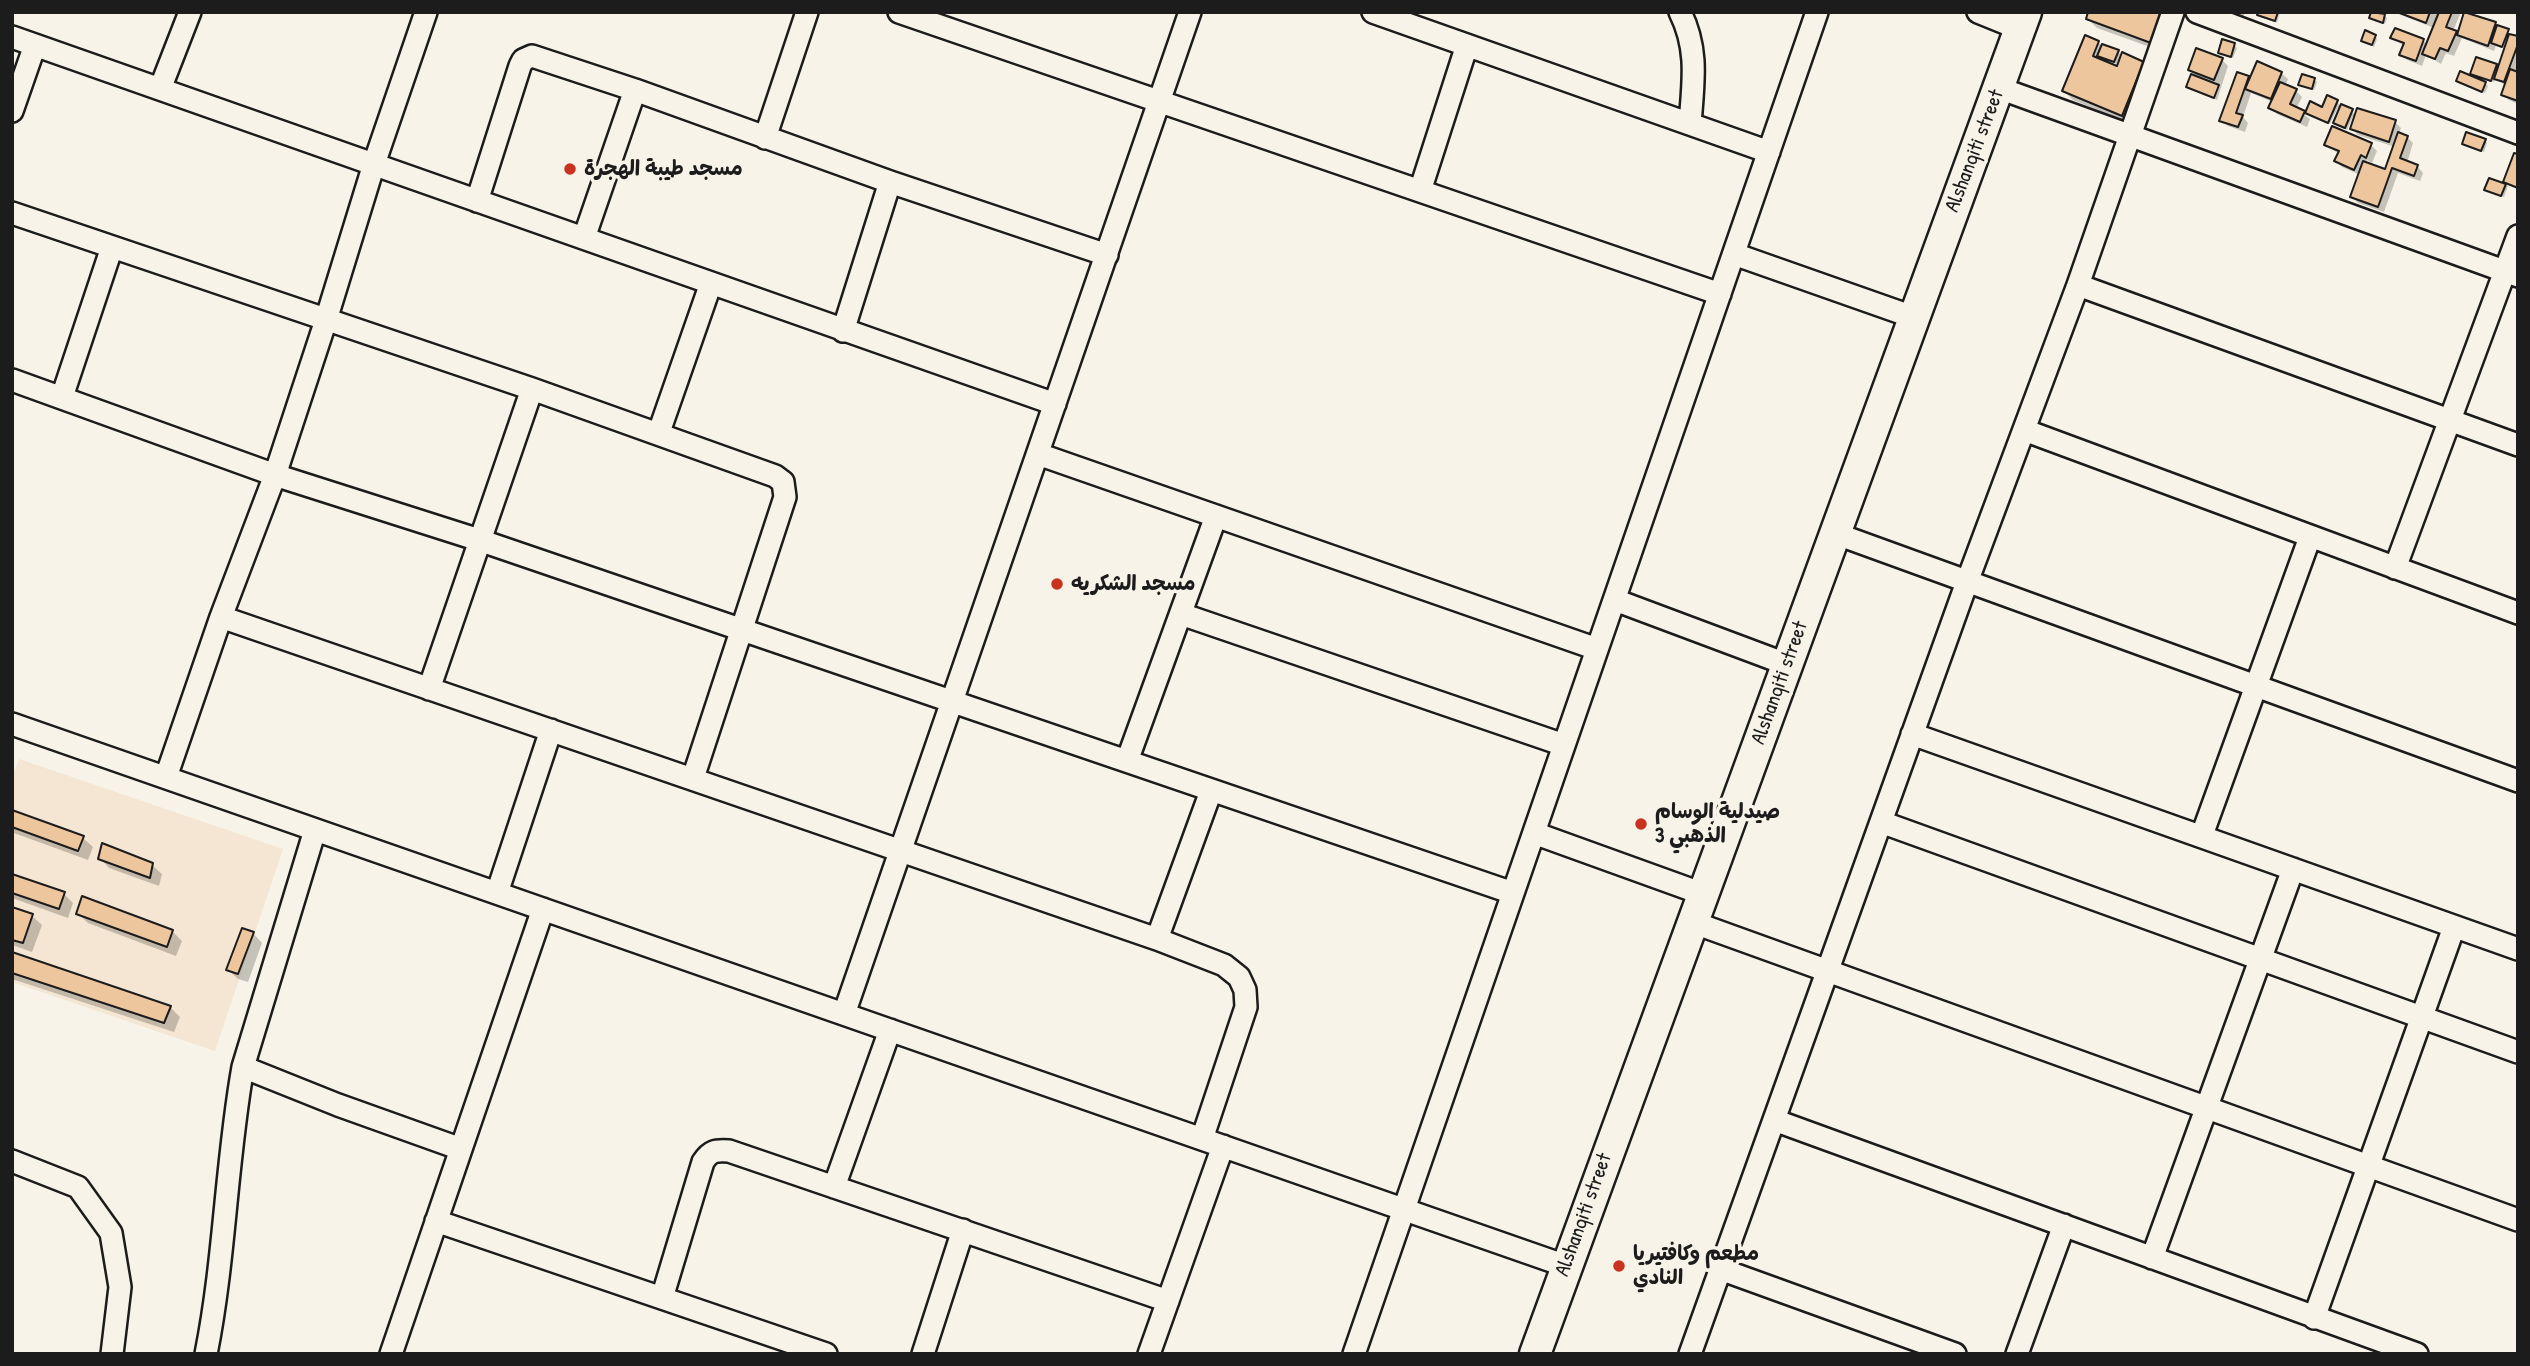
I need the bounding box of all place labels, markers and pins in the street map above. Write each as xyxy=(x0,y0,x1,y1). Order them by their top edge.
place label: مسجد طيبة الهجرة xyxy=(584,156,743,182)
marker: مسجد طيبة الهجرة xyxy=(562,161,578,177)
place label: مسجد الشكريه xyxy=(1071,571,1195,597)
marker: مسجد الشكريه xyxy=(1049,576,1065,592)
place label: صيدلية الوسام الذهبي 3 xyxy=(1655,799,1780,849)
marker: صيدلية الوسام الذهبي 3 xyxy=(1633,816,1649,832)
place label: مطعم وكافتيريا النادي xyxy=(1633,1241,1759,1291)
marker: مطعم وكافتيريا النادي xyxy=(1611,1258,1627,1274)

